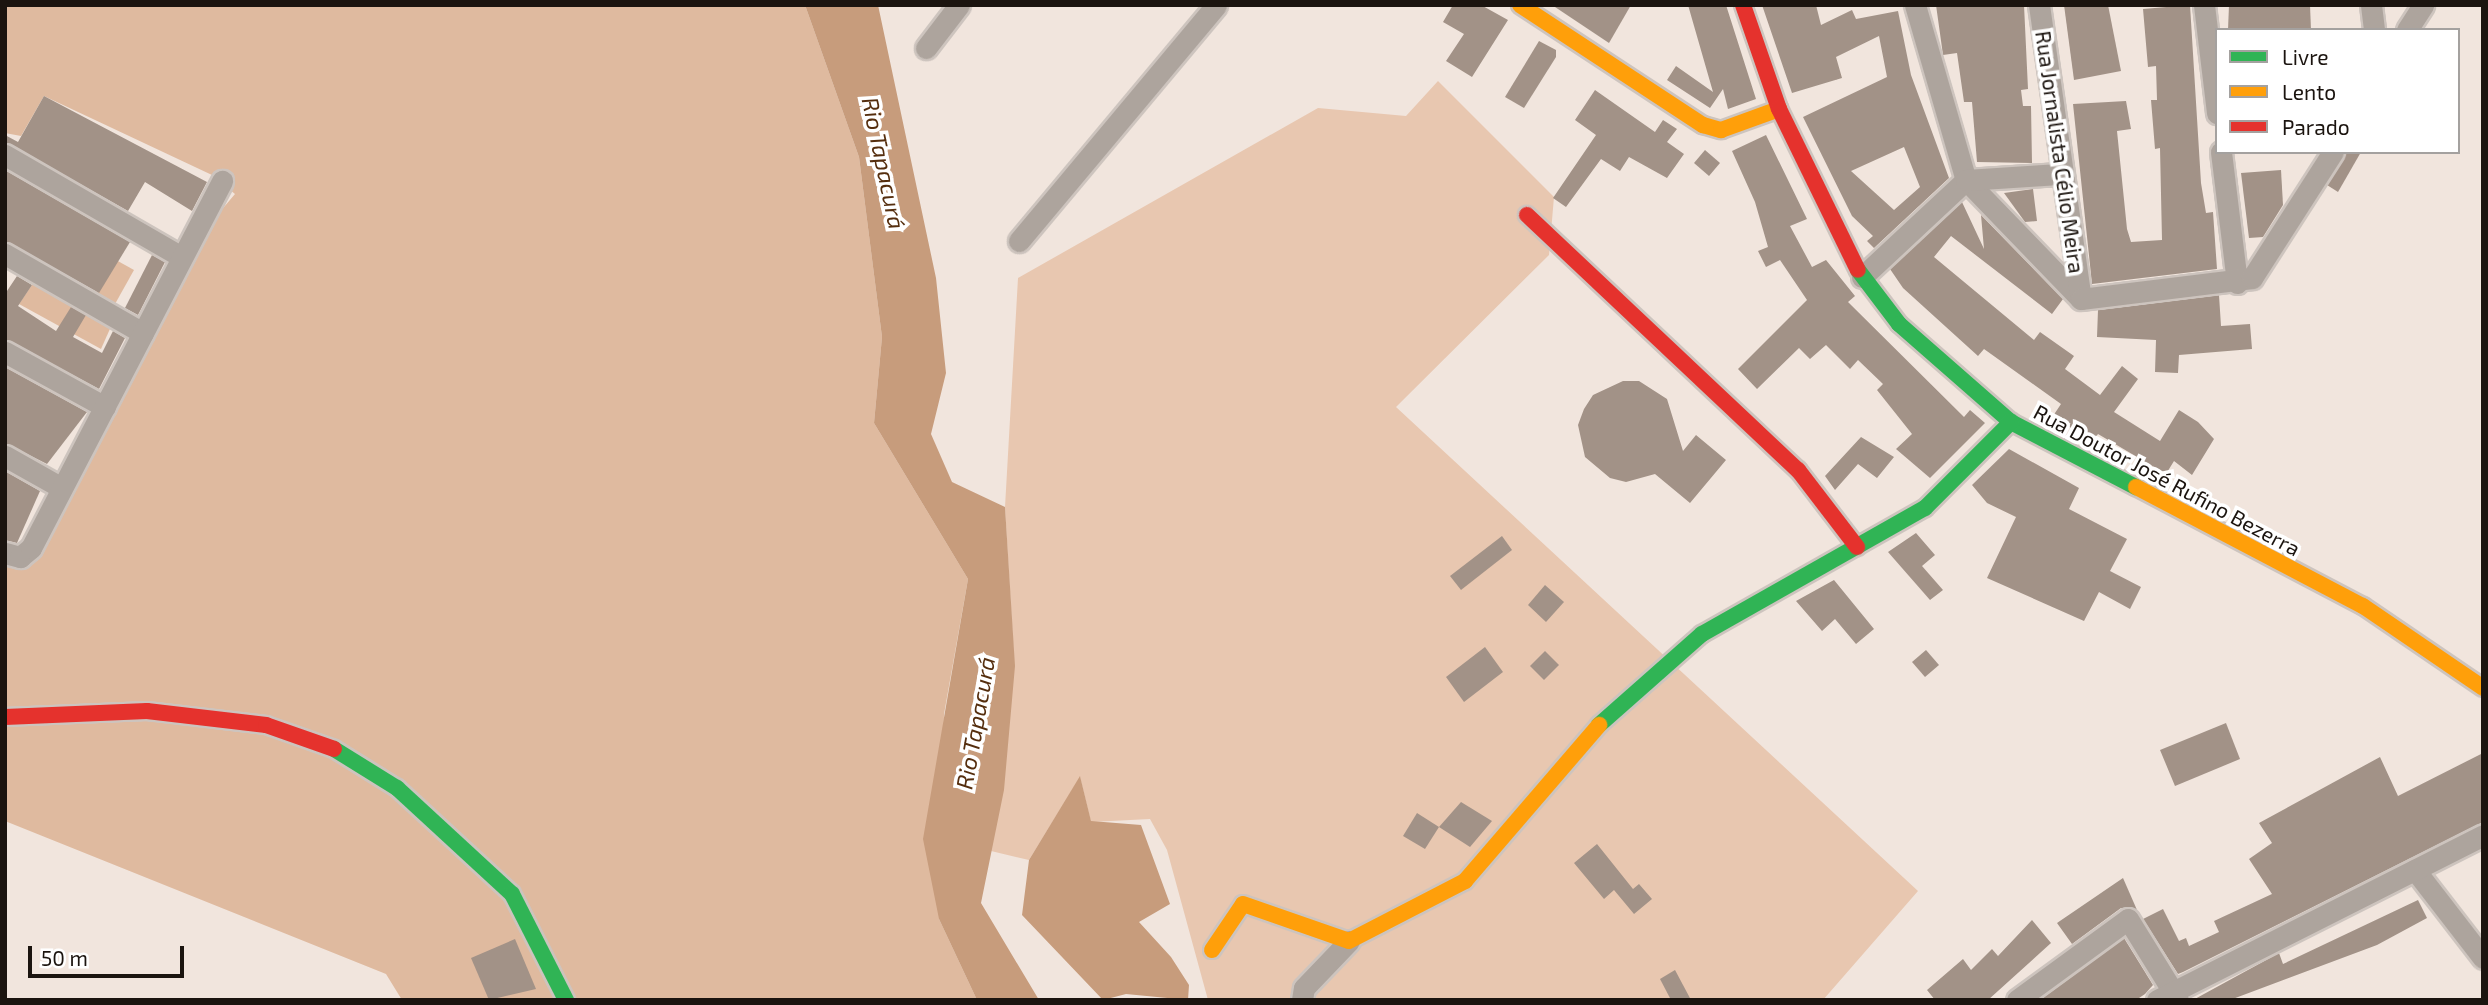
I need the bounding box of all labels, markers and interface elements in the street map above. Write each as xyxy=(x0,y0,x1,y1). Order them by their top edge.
legend xyxy=(2215,28,2460,154)
street label: Rua Jornalista Célio Meira xyxy=(2030,29,2090,275)
text: Livre xyxy=(2282,44,2329,69)
text: Lento xyxy=(2282,79,2336,104)
water label: Rio Tapacurá xyxy=(857,94,911,232)
text: Parado xyxy=(2282,114,2350,139)
street label: Rua Doutor José Rufino Bezerra xyxy=(2029,399,2305,561)
water label: Rio Tapacurá xyxy=(950,654,1000,792)
scale bar xyxy=(32,932,187,976)
text: 50 m xyxy=(41,945,88,970)

